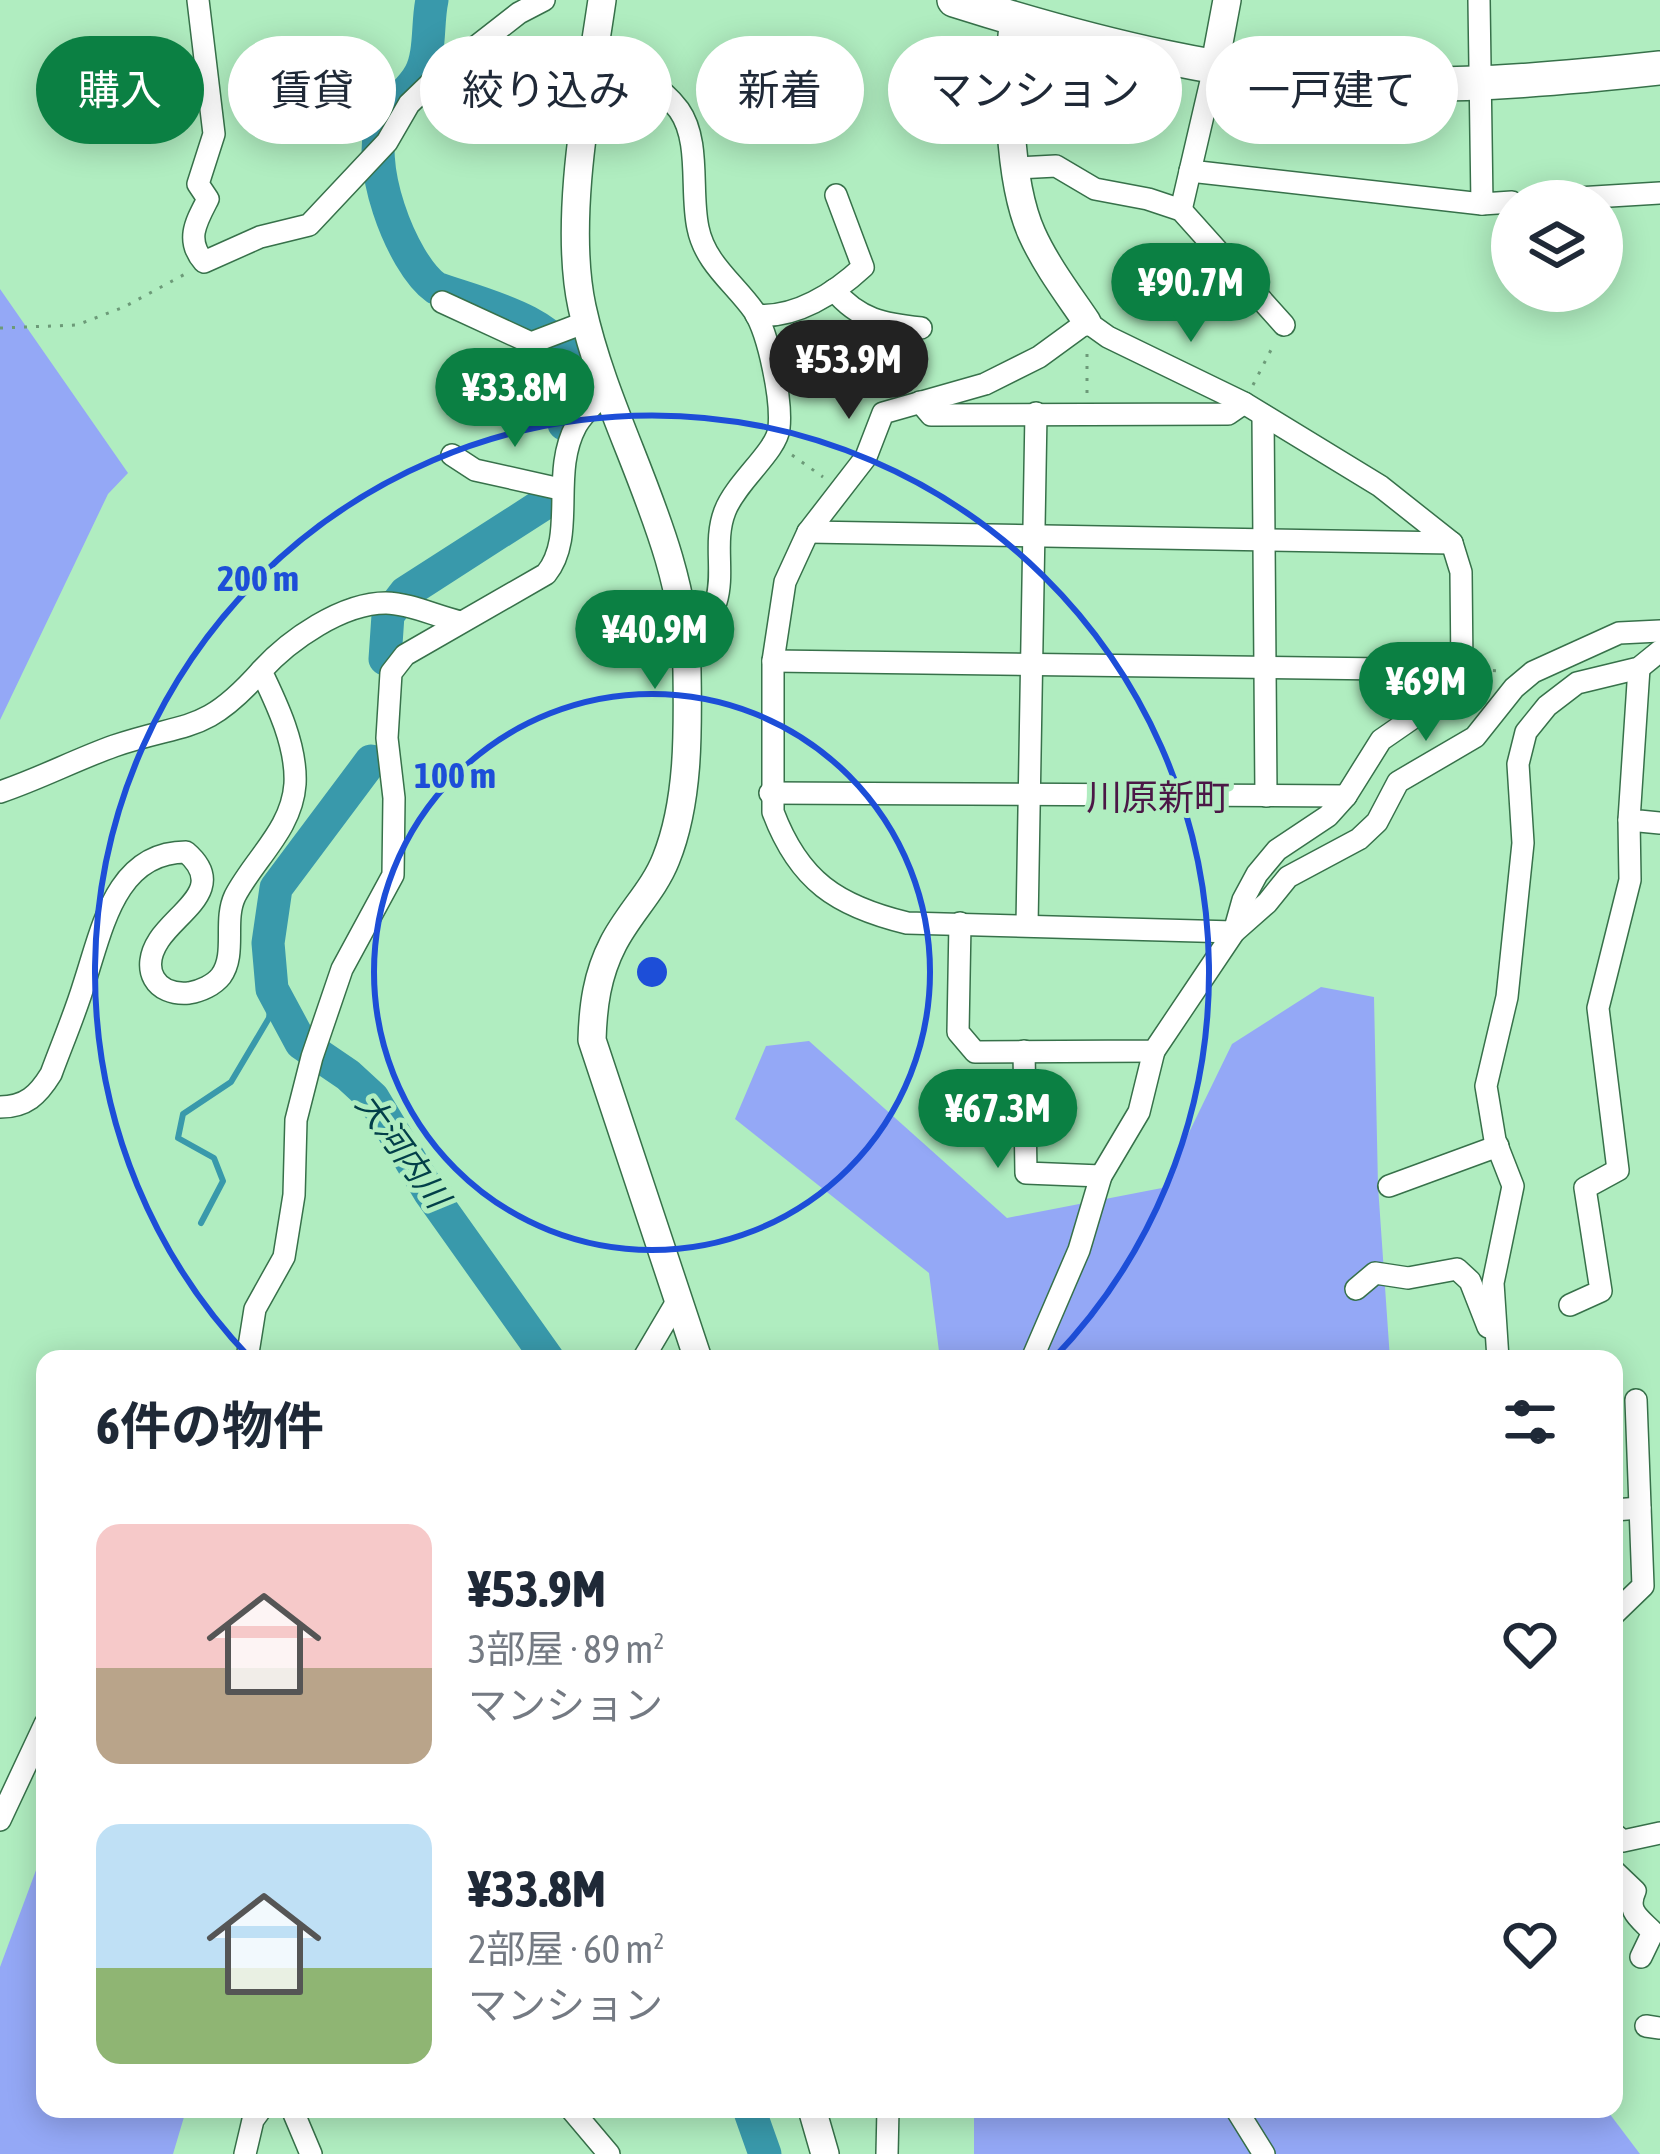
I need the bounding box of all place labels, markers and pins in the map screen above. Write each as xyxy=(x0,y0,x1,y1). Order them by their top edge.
pin: ¥90.7M xyxy=(1093,243,1289,345)
pin: ¥53.9M xyxy=(751,320,947,422)
pin: ¥33.8M xyxy=(417,348,613,450)
pin: ¥40.9M xyxy=(557,590,753,692)
pin: ¥69M xyxy=(1355,642,1497,744)
centre of rings xyxy=(631,951,673,993)
pin: ¥67.3M xyxy=(900,1069,1096,1171)

